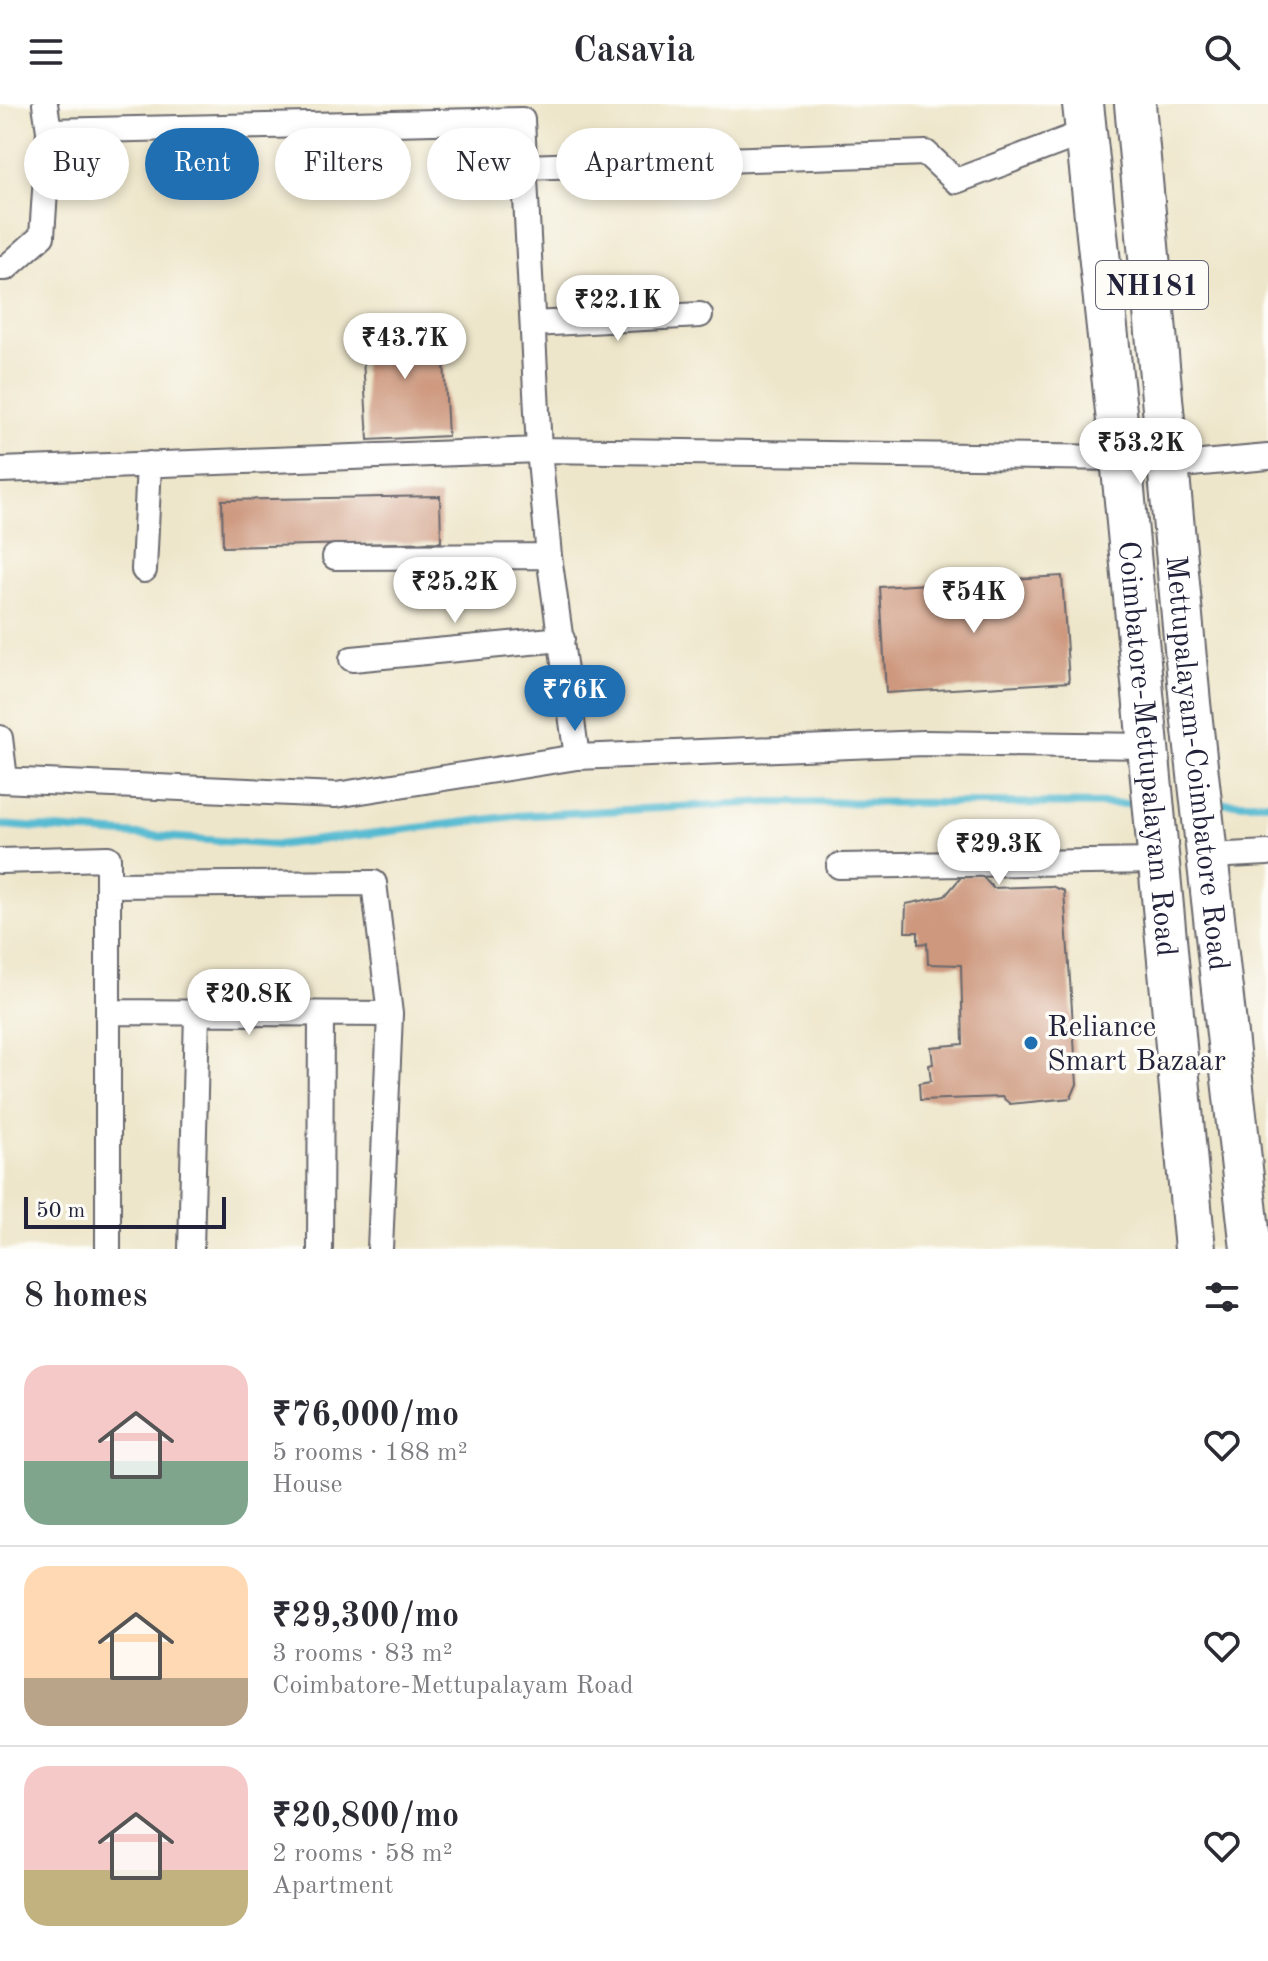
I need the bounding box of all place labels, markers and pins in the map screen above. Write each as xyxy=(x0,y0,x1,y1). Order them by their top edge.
pin: ₹22.1K xyxy=(553,275,683,343)
pin: ₹43.7K xyxy=(340,313,470,381)
pin: ₹53.2K xyxy=(1076,418,1206,486)
pin: ₹25.2K xyxy=(390,557,520,625)
pin: ₹54K xyxy=(927,567,1021,635)
pin: ₹76K xyxy=(528,665,622,733)
pin: ₹29.3K xyxy=(934,819,1064,887)
pin: ₹20.8K xyxy=(184,969,314,1037)
place label: Reliance Smart Bazaar xyxy=(1047,1013,1226,1077)
marker: Reliance Smart Bazaar xyxy=(1022,1034,1040,1052)

